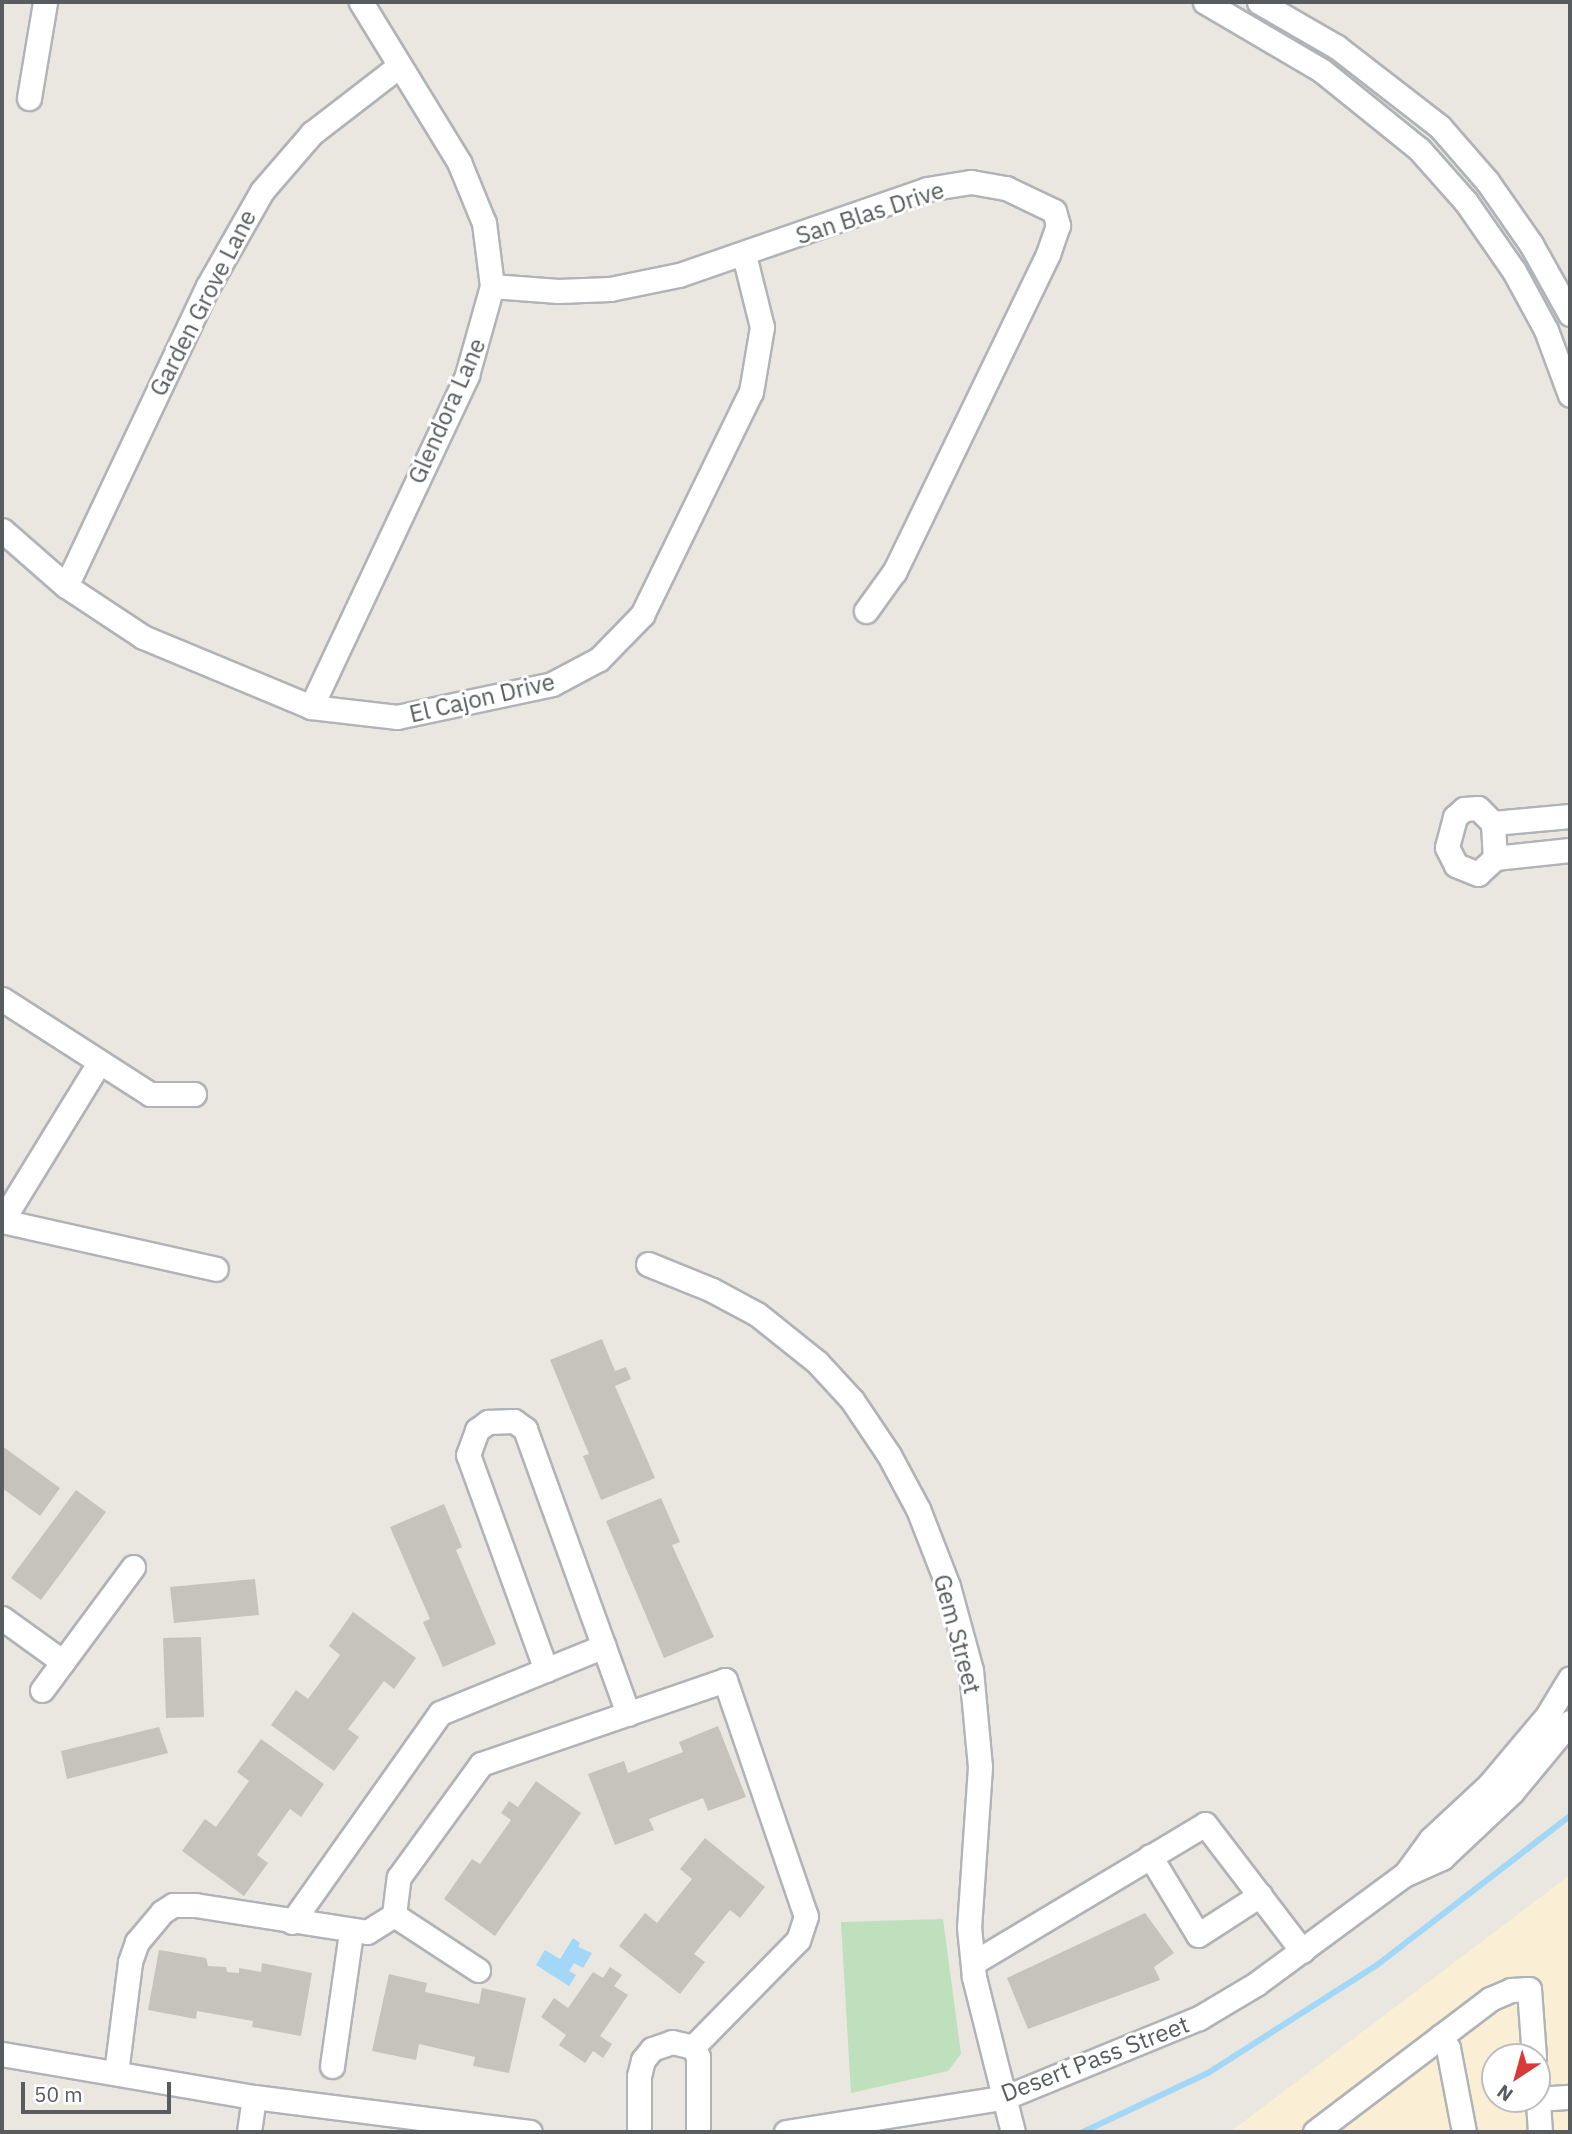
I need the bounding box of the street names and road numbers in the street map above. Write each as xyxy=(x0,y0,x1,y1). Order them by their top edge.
street label: San Blas Drive xyxy=(792,175,948,251)
street label: Garden Grove Lane xyxy=(144,205,262,401)
street label: Glendora Lane xyxy=(402,334,492,488)
street label: El Cajon Drive xyxy=(406,667,558,729)
street label: Gem Street xyxy=(927,1571,987,1697)
street label: Desert Pass Street xyxy=(997,2010,1193,2108)

